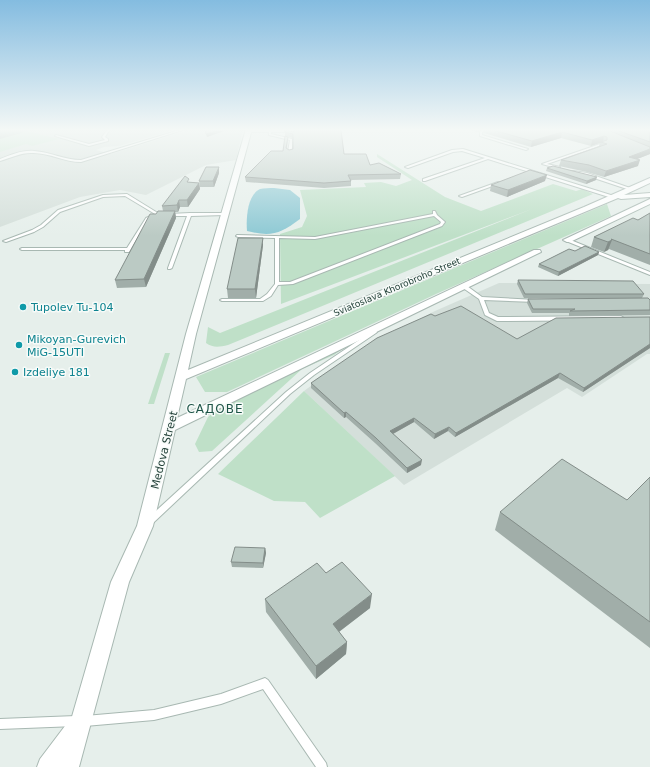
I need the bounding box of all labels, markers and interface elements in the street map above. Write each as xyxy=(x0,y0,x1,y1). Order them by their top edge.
street label: Sviatoslava Khorobroho Street xyxy=(332,255,462,318)
place label: Tupolev Tu-104 xyxy=(30,301,114,314)
marker: Tupolev Tu-104 xyxy=(18,302,28,312)
place label: Mikoyan-Gurevich MiG-15UTI xyxy=(27,333,126,359)
marker: Mikoyan-Gurevich MiG-15UTI xyxy=(14,340,24,350)
place label: Izdeliye 181 xyxy=(23,366,90,379)
marker: Izdeliye 181 xyxy=(10,367,20,377)
district label: САДОВЕ xyxy=(186,402,244,416)
street label: Medova Street xyxy=(148,409,181,491)

